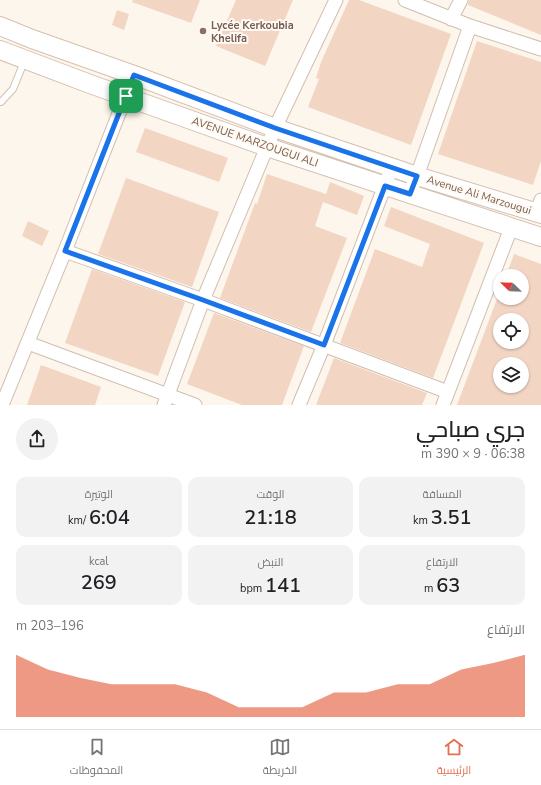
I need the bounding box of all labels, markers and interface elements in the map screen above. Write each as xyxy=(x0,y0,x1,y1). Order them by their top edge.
place label: Lycée Kerkoubia Khelifa xyxy=(211,18,294,46)
marker: Lycée Kerkoubia Khelifa xyxy=(198,26,208,36)
pin xyxy=(109,79,143,113)
icon: arrive xyxy=(115,85,137,107)
street label: AVENUE MARZOUGUI ALI xyxy=(190,113,320,171)
street label: Avenue Ali Marzougui xyxy=(425,172,533,218)
north arrow xyxy=(493,269,529,305)
map controls xyxy=(493,269,529,393)
button: locate xyxy=(493,313,529,349)
button: layers xyxy=(493,357,529,393)
text: جري صباحي xyxy=(416,415,525,445)
button: share xyxy=(16,418,58,460)
text: 06:38 · 9 × 390 m xyxy=(421,445,525,463)
text: الوتيرة xyxy=(85,487,113,502)
text: الوقت xyxy=(257,487,285,502)
text: المسافة xyxy=(423,487,462,502)
text: 6:04 xyxy=(89,504,130,531)
text: 21:18 xyxy=(244,504,297,531)
text: 3.51 xyxy=(431,504,471,531)
text: /km xyxy=(68,513,89,528)
text: km xyxy=(413,513,431,528)
text: kcal xyxy=(89,554,109,569)
text: النبض xyxy=(258,555,283,570)
text: الارتفاع xyxy=(426,555,458,570)
text: 269 xyxy=(81,569,117,596)
text: 141 xyxy=(265,572,301,599)
text: 63 xyxy=(436,572,460,599)
text: bpm xyxy=(240,581,265,596)
text: m xyxy=(424,581,436,596)
text: 196–203 m xyxy=(16,617,84,635)
text: الارتفاع xyxy=(487,621,525,639)
tab: المحفوظات xyxy=(70,736,123,780)
tab: الخريطة xyxy=(263,736,297,780)
tab: الرئيسية xyxy=(437,736,471,780)

